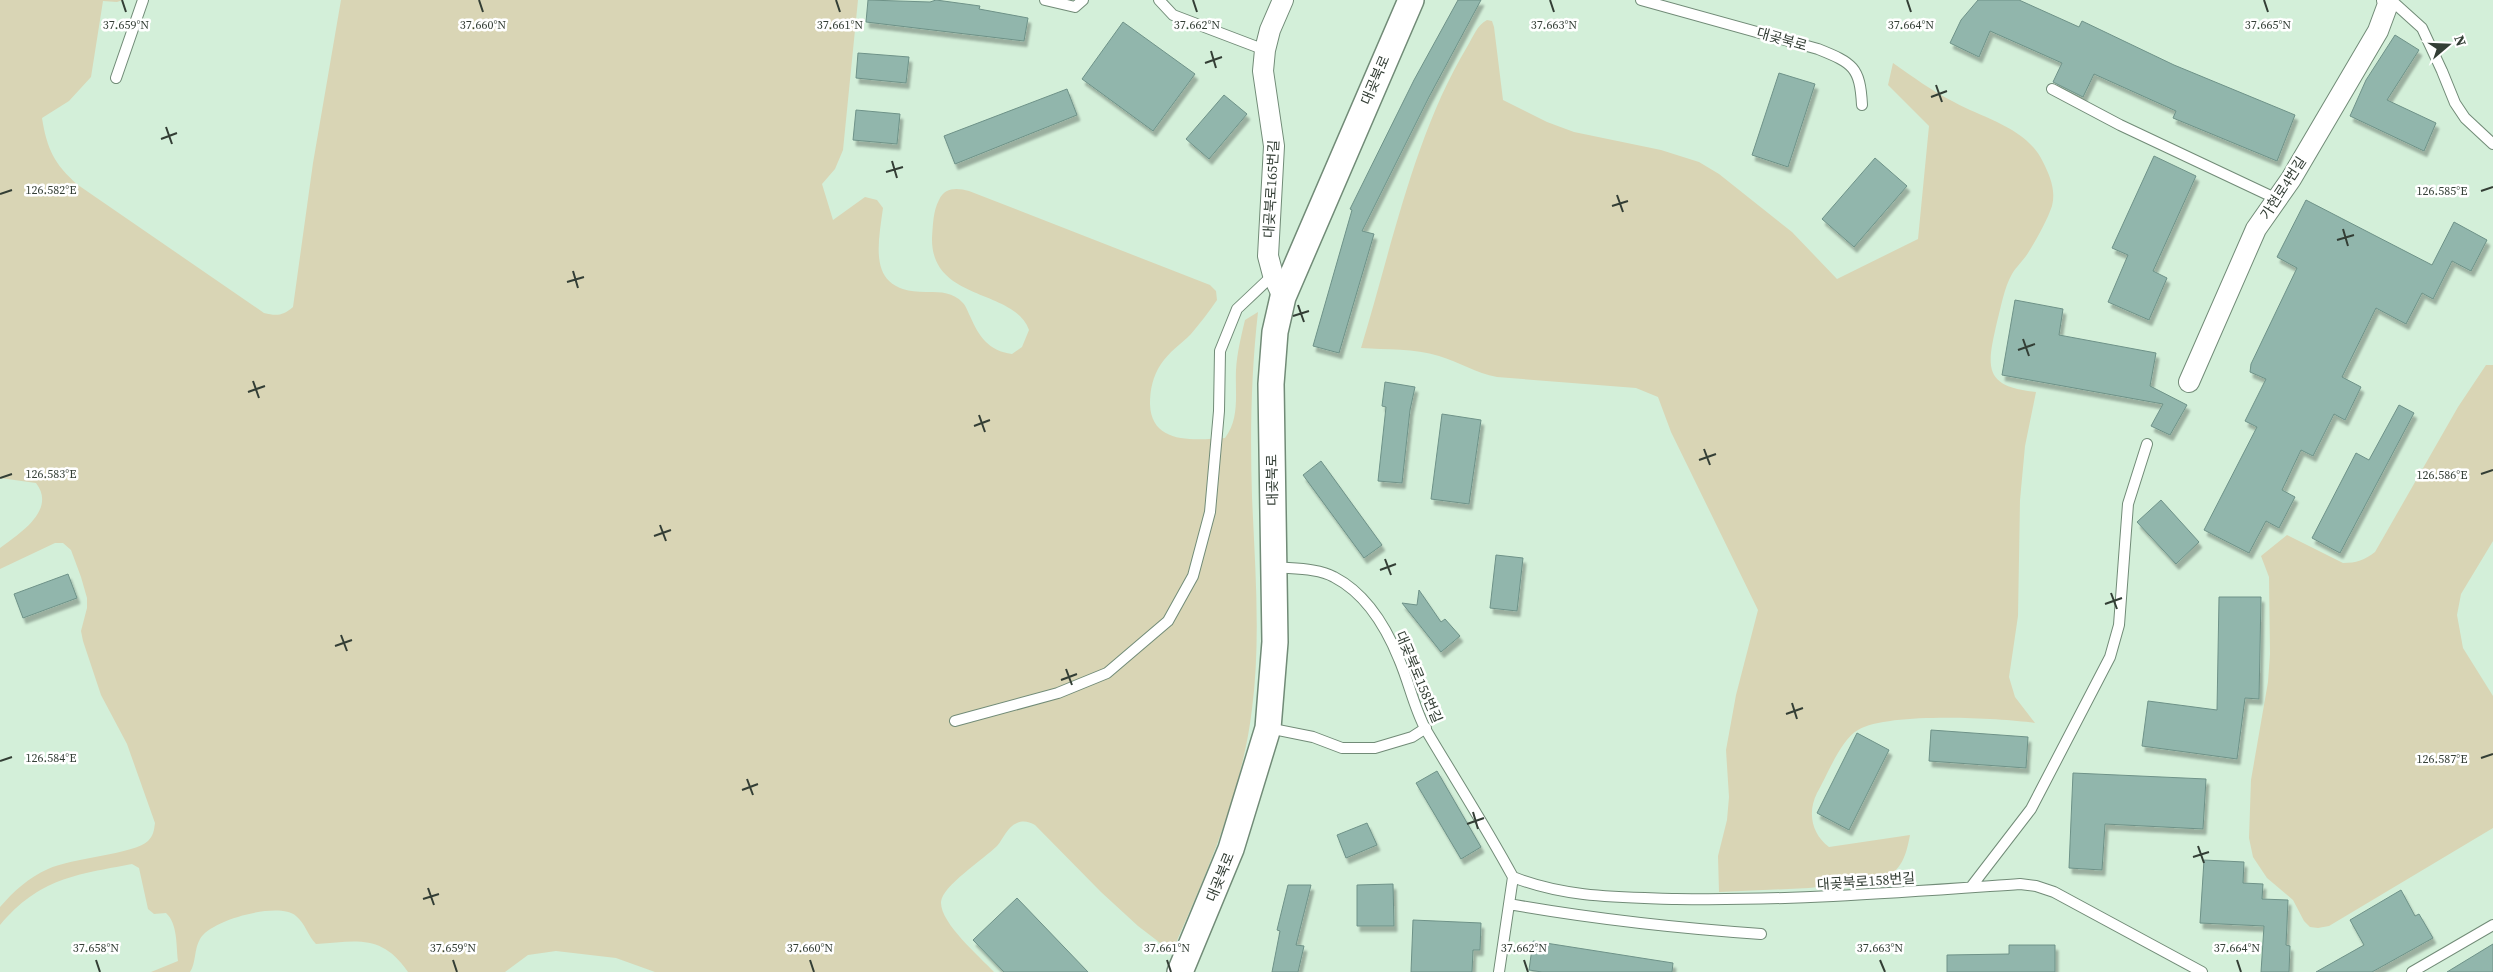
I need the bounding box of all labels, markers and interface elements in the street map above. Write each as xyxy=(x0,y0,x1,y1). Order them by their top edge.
text: 37.659°N xyxy=(103,17,149,33)
text: 37.660°N xyxy=(460,17,506,33)
text: 37.661°N xyxy=(817,17,863,33)
text: 37.662°N xyxy=(1174,17,1220,33)
text: 37.663°N xyxy=(1531,17,1577,33)
text: 37.664°N xyxy=(1888,17,1934,33)
text: 37.665°N xyxy=(2245,17,2291,33)
north arrow xyxy=(2423,20,2473,70)
street label: 대곶북로 xyxy=(1754,22,1810,56)
text: N xyxy=(2449,33,2471,49)
street label: 대곶북로 xyxy=(1356,52,1394,108)
street label: 대곶북로165번길 xyxy=(1258,139,1284,239)
street label: 가현로4번길 xyxy=(2255,153,2311,223)
text: 126.582°E xyxy=(26,182,76,198)
text: 126.585°E xyxy=(2417,183,2467,199)
street label: 대곶북로 xyxy=(1262,454,1282,506)
text: 126.583°E xyxy=(26,466,76,482)
text: 126.586°E xyxy=(2417,467,2467,483)
street label: 대곶북로158번길 xyxy=(1391,628,1447,726)
text: 126.584°E xyxy=(26,750,76,766)
text: 126.587°E xyxy=(2417,751,2467,767)
street label: 대곶북로 xyxy=(1201,849,1239,905)
street label: 대곶북로158번길 xyxy=(1816,868,1916,894)
text: 37.658°N xyxy=(73,940,119,956)
text: 37.659°N xyxy=(430,940,476,956)
text: 37.660°N xyxy=(787,940,833,956)
text: 37.661°N xyxy=(1144,940,1190,956)
text: 37.662°N xyxy=(1501,940,1547,956)
text: 37.663°N xyxy=(1857,940,1903,956)
text: 37.664°N xyxy=(2214,940,2260,956)

